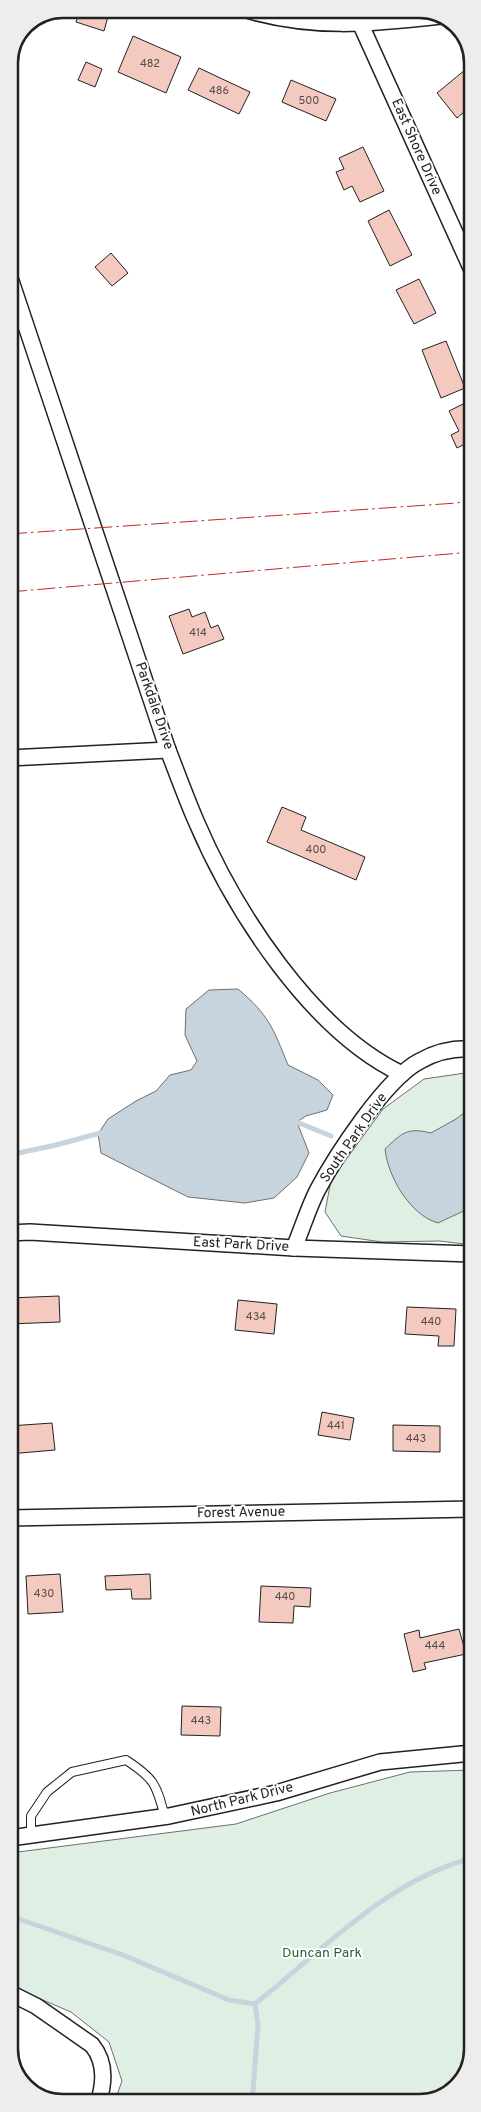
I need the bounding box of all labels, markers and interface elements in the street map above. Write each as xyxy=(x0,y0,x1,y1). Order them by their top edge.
house number: 482 xyxy=(140,57,160,71)
house number: 486 xyxy=(209,84,229,98)
house number: 500 xyxy=(299,94,319,108)
street label: East Shore Drive xyxy=(387,96,445,198)
house number: 414 xyxy=(189,626,207,640)
street label: Parkdale Drive xyxy=(131,660,177,752)
house number: 400 xyxy=(306,843,326,857)
street label: South Park Drive xyxy=(317,1090,391,1186)
street label: East Park Drive xyxy=(193,1234,289,1256)
house number: 434 xyxy=(246,1310,266,1324)
house number: 440 xyxy=(421,1315,441,1329)
house number: 441 xyxy=(327,1419,345,1433)
house number: 443 xyxy=(406,1432,426,1446)
street label: Forest Avenue xyxy=(197,1504,285,1522)
house number: 430 xyxy=(34,1587,54,1601)
house number: 440 xyxy=(275,1590,295,1604)
house number: 444 xyxy=(425,1639,445,1653)
house number: 443 xyxy=(191,1714,211,1728)
street label: North Park Drive xyxy=(189,1779,295,1821)
park label: Duncan Park xyxy=(282,1945,362,1962)

